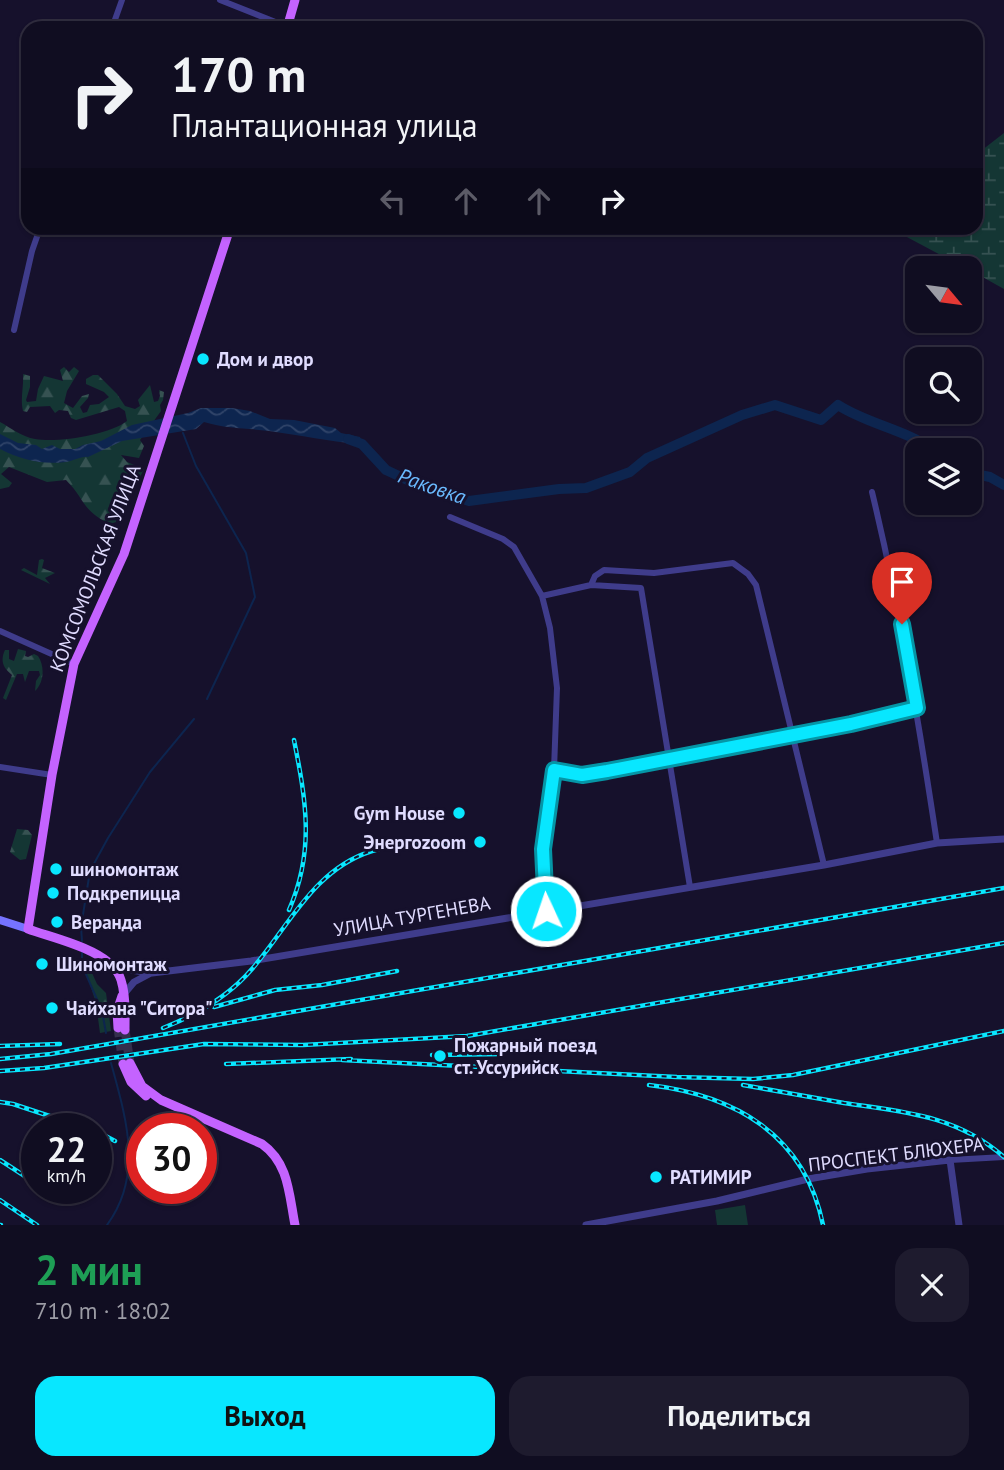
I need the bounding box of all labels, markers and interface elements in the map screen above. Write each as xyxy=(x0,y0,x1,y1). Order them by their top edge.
text: 170 m xyxy=(171,42,306,106)
icon: right xyxy=(56,49,147,140)
text: Плантационная улица xyxy=(171,104,478,146)
icon: left xyxy=(374,182,412,220)
icon: ahead xyxy=(447,182,485,220)
icon: ahead xyxy=(520,182,558,220)
icon: right xyxy=(593,182,631,220)
north arrow xyxy=(905,256,982,332)
map controls xyxy=(905,256,982,515)
place label: Дом и двор xyxy=(217,347,313,371)
button: search xyxy=(905,347,982,424)
marker: Дом и двор xyxy=(195,351,211,367)
button: layers xyxy=(905,438,982,515)
street label: КОМСОМОЛЬСКАЯ УЛИЦА xyxy=(44,461,146,675)
water label: Раковка xyxy=(394,462,470,510)
pin xyxy=(872,552,932,624)
icon: arrive xyxy=(883,563,921,601)
place label: Gym House xyxy=(354,801,445,825)
marker: Gym House xyxy=(451,805,467,821)
place label: Энергоzoom xyxy=(364,830,466,854)
marker: Энергоzoom xyxy=(472,834,488,850)
place label: шиномонтаж xyxy=(70,857,180,881)
marker: шиномонтаж xyxy=(48,861,64,877)
position arrow xyxy=(509,874,583,948)
place label: Подкрепицца xyxy=(67,881,180,905)
marker: Подкрепицца xyxy=(45,885,61,901)
street label: УЛИЦА ТУРГЕНЕВА xyxy=(332,890,492,942)
place label: Веранда xyxy=(71,910,142,934)
marker: Веранда xyxy=(49,914,65,930)
place label: Шиномонтаж xyxy=(56,952,168,976)
marker: Шиномонтаж xyxy=(34,956,50,972)
place label: Чайхана "Ситора" xyxy=(66,996,213,1020)
marker: Чайхана "Ситора" xyxy=(44,1000,60,1016)
place label: Пожарный поезд ст. Уссурийск xyxy=(454,1033,597,1079)
marker: Пожарный поезд ст. Уссурийск xyxy=(432,1048,448,1064)
speed limit sign: 30 xyxy=(126,1113,217,1204)
text: 22 xyxy=(47,1126,86,1172)
street label: ПРОСПЕКТ БЛЮХЕРА xyxy=(807,1131,985,1177)
text: km/h xyxy=(47,1164,86,1187)
place label: РАТИМИР xyxy=(670,1165,752,1189)
marker: РАТИМИР xyxy=(648,1169,664,1185)
text: 2 мин xyxy=(35,1242,143,1297)
button: close xyxy=(895,1248,969,1322)
text: 710 m · 18:02 xyxy=(35,1296,171,1325)
button: Выход xyxy=(35,1376,495,1456)
button: Поделиться xyxy=(509,1376,969,1456)

